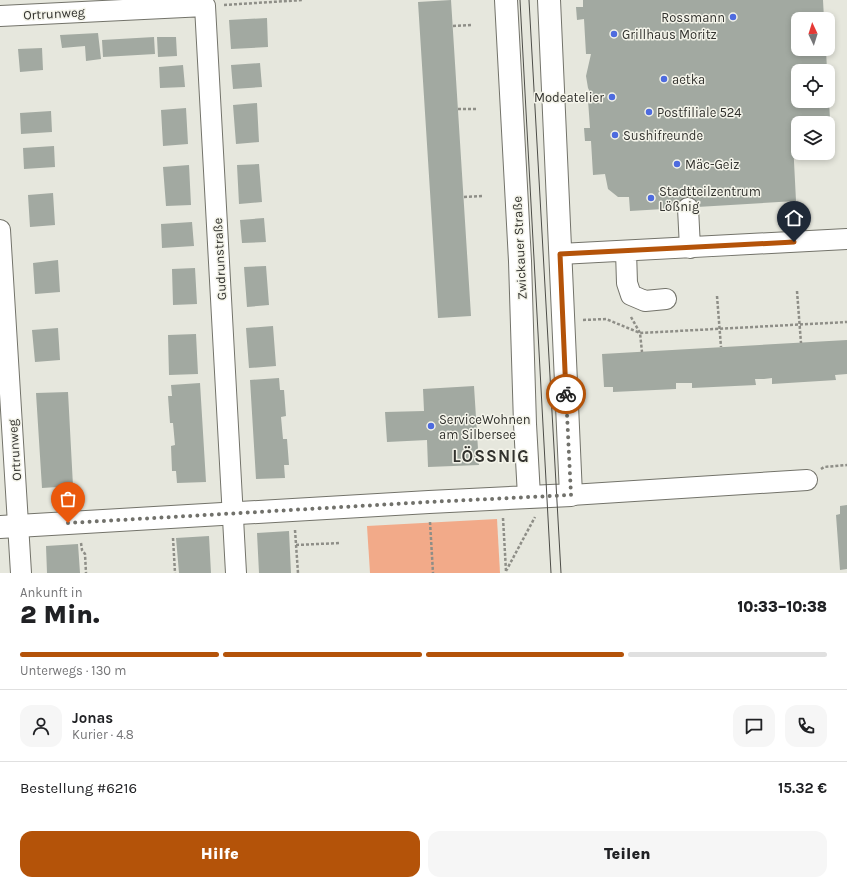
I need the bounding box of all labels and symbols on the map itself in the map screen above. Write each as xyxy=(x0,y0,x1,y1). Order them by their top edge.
street label: Ortrunweg xyxy=(23,4,86,23)
place label: Rossmann xyxy=(661,10,725,25)
marker: Rossmann xyxy=(728,12,738,22)
north arrow xyxy=(791,12,835,56)
place label: Grillhaus Moritz xyxy=(622,27,717,42)
marker: Grillhaus Moritz xyxy=(609,29,619,39)
place label: aetka xyxy=(672,72,705,87)
marker: aetka xyxy=(659,74,669,84)
place label: Modeatelier xyxy=(534,90,604,105)
marker: Modeatelier xyxy=(607,92,617,102)
place label: Postfiliale 524 xyxy=(657,105,742,120)
marker: Postfiliale 524 xyxy=(644,107,654,117)
place label: Sushifreunde xyxy=(623,128,704,143)
marker: Sushifreunde xyxy=(610,130,620,140)
place label: Mäc-Geiz xyxy=(685,157,740,172)
marker: Mäc-Geiz xyxy=(672,159,682,169)
place label: Stadtteilzentrum Lößnig xyxy=(659,184,761,214)
marker: Stadtteilzentrum Lößnig xyxy=(646,193,656,203)
street label: Zwickauer Straße xyxy=(509,195,530,300)
pin xyxy=(777,201,811,242)
street label: Gudrunstraße xyxy=(210,217,229,301)
courier xyxy=(546,374,586,414)
place label: ServiceWohnen am Silbersee xyxy=(439,412,531,442)
street label: Ortrunweg xyxy=(5,418,24,481)
marker: ServiceWohnen am Silbersee xyxy=(426,421,436,431)
district label: LÖSSNIG xyxy=(452,446,530,466)
pin xyxy=(51,482,85,523)

